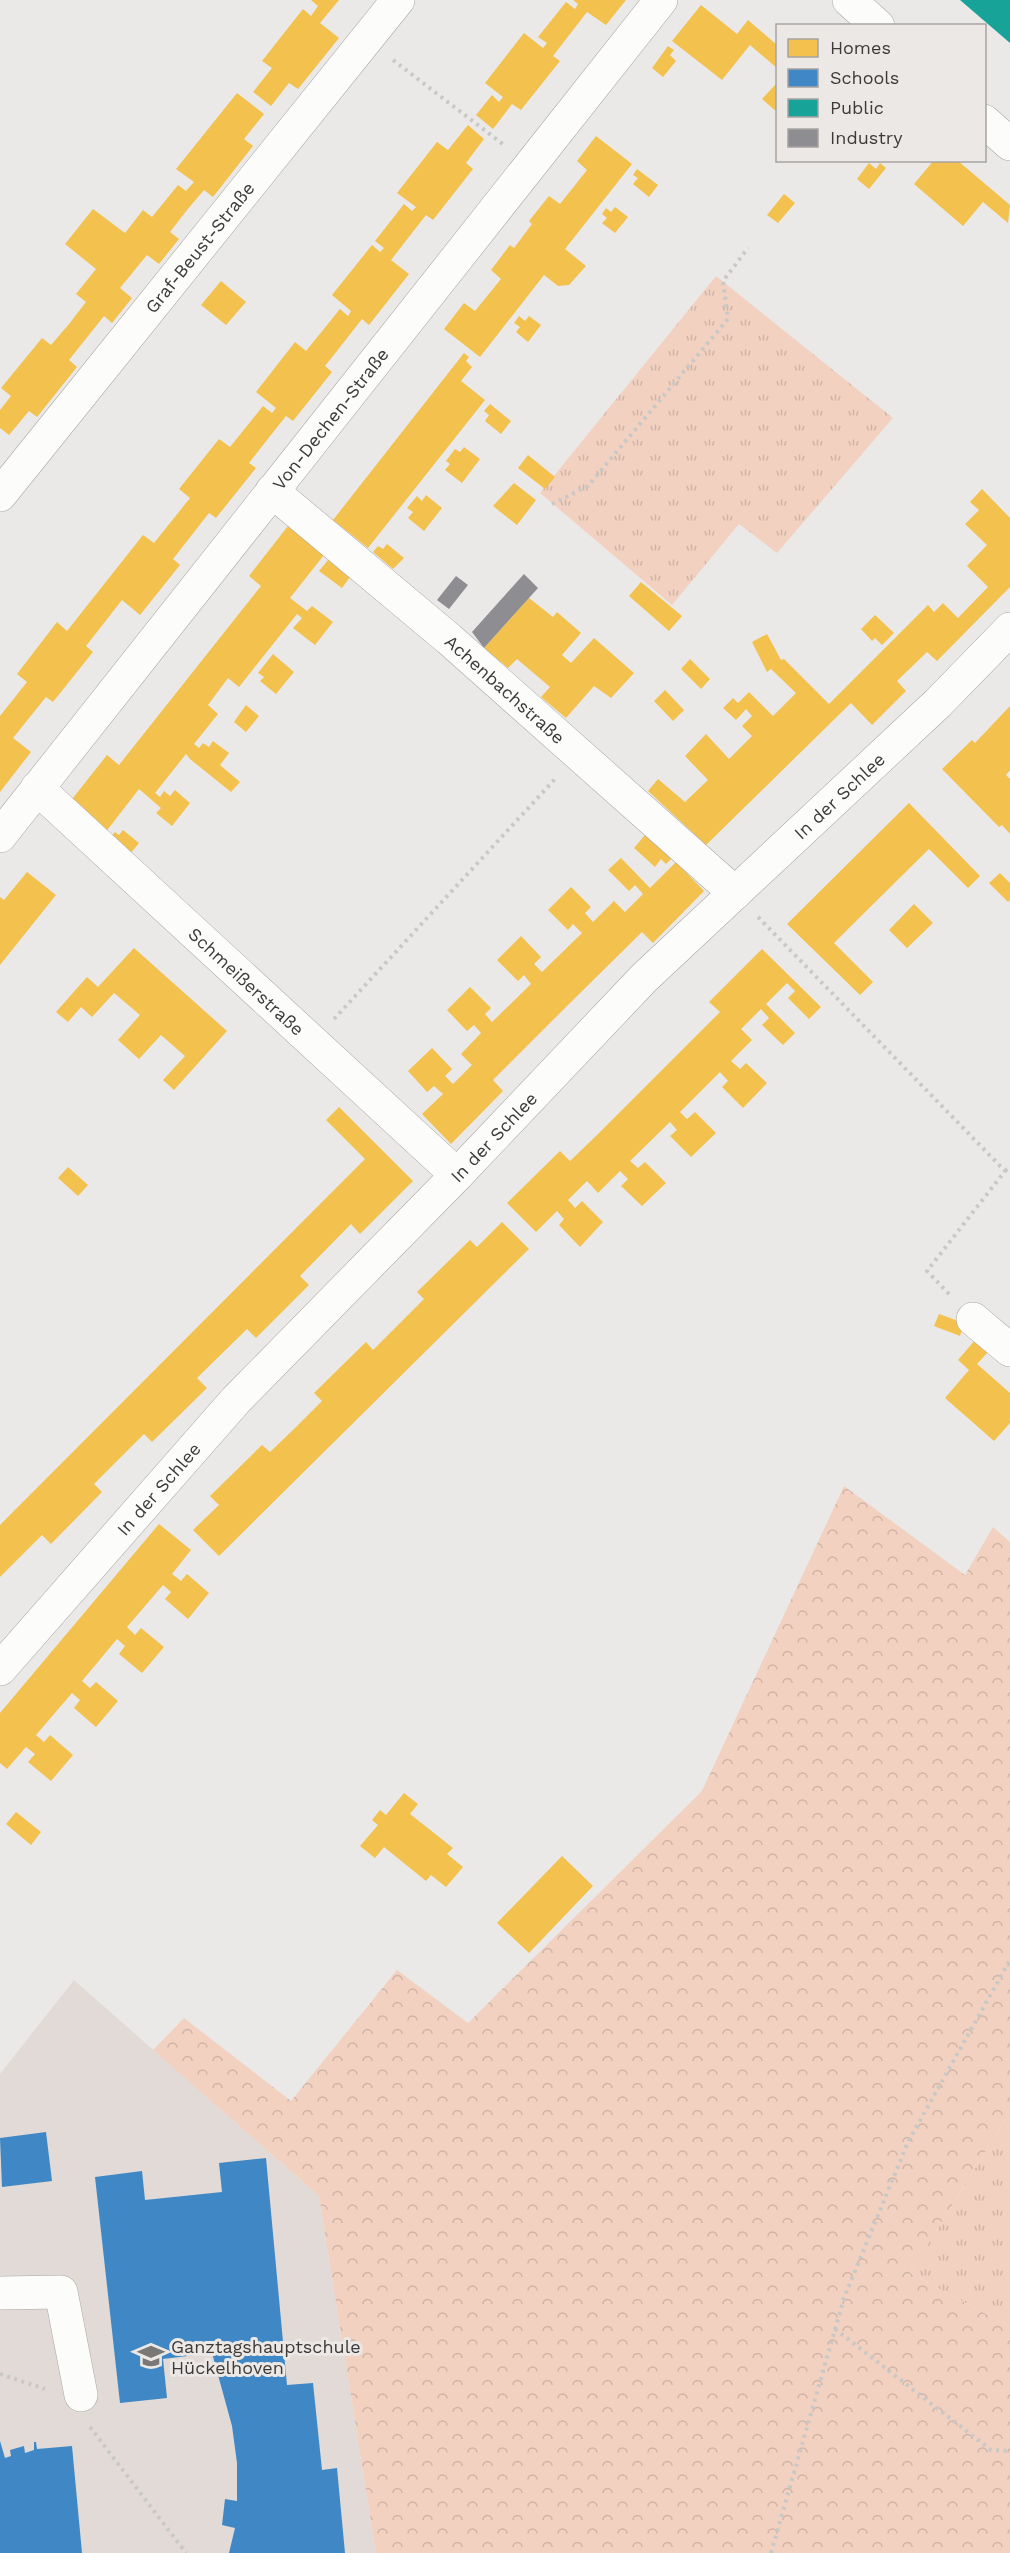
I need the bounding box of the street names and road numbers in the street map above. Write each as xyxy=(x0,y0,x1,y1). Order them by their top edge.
street label: Graf-Beust-Straße xyxy=(140,177,258,317)
street label: Von-Dechen-Straße xyxy=(268,344,392,494)
street label: Achenbachstraße xyxy=(441,630,569,748)
street label: In der Schlee xyxy=(789,748,889,843)
street label: Schmeißerstraße xyxy=(185,923,309,1039)
street label: In der Schlee xyxy=(446,1087,541,1186)
street label: In der Schlee xyxy=(112,1438,205,1539)

